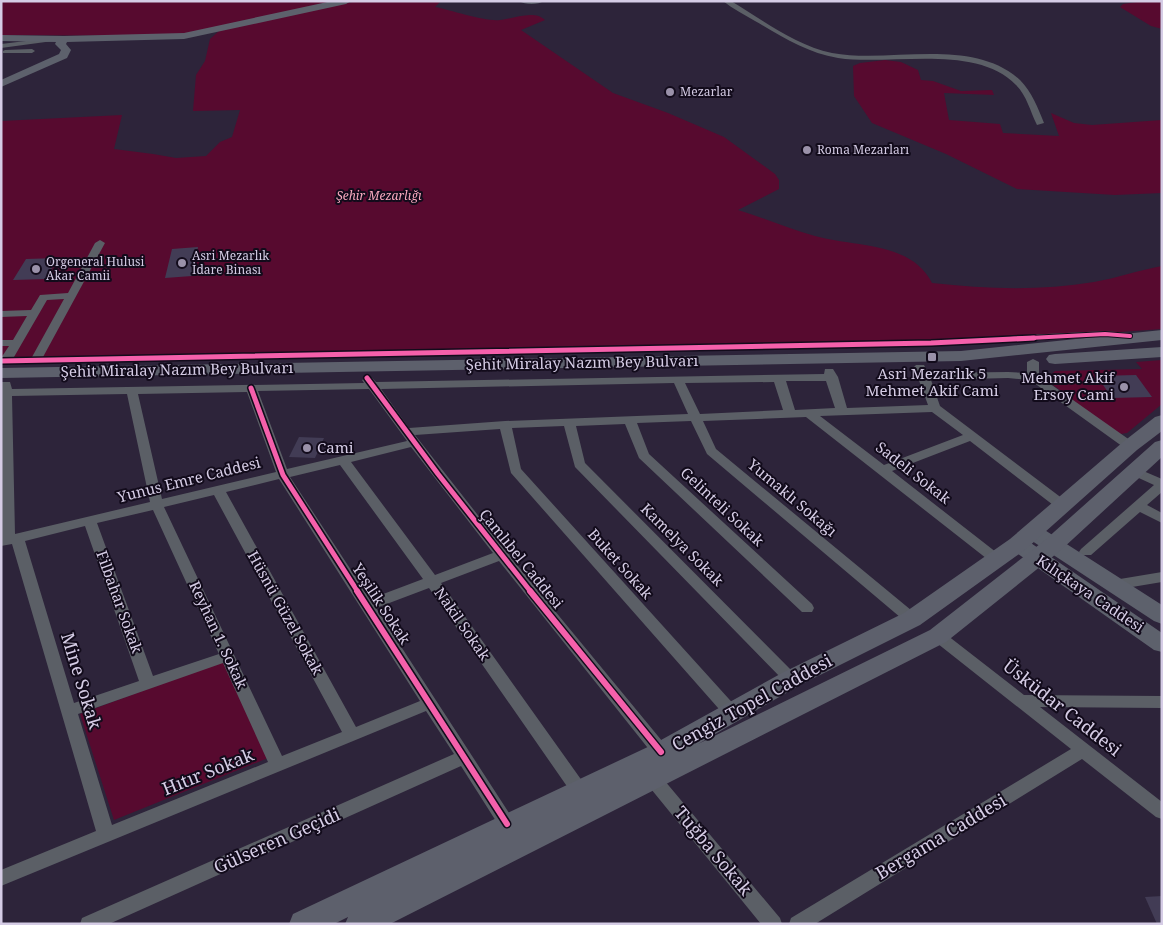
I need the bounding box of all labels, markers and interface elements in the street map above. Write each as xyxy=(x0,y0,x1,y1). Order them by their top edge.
place label: Mezarlar xyxy=(680,83,733,100)
marker: Mezarlar xyxy=(664,86,676,98)
place label: Roma Mezarları xyxy=(817,141,909,158)
marker: Roma Mezarları xyxy=(801,144,813,156)
park label: Şehir Mezarlığı xyxy=(336,187,422,204)
place label: Asri Mezarlık İdare Binası xyxy=(192,247,270,278)
place label: Orgeneral Hulusi Akar Camii xyxy=(46,253,144,284)
marker: Asri Mezarlık İdare Binası xyxy=(176,257,188,269)
marker: Orgeneral Hulusi Akar Camii xyxy=(30,263,42,275)
street label: Şehit Miralay Nazım Bey Bulvarı xyxy=(466,350,699,374)
marker: Asri Mezarlık 5 Mehmet Akif Cami xyxy=(926,351,938,363)
street label: Şehit Miralay Nazım Bey Bulvarı xyxy=(61,357,294,381)
place label: Asri Mezarlık 5 Mehmet Akif Cami xyxy=(865,363,999,400)
place label: Mehmet Akif Ersoy Cami xyxy=(1021,367,1115,404)
marker: Mehmet Akif Ersoy Cami xyxy=(1118,381,1130,393)
place label: Cami xyxy=(317,437,354,457)
street label: Sadeli Sokak xyxy=(872,437,955,508)
marker: Cami xyxy=(301,442,313,454)
street label: Yunus Emre Caddesi xyxy=(114,452,263,507)
street label: Yumaklı Sokağı xyxy=(743,453,842,541)
street label: Gelinteli Sokak xyxy=(677,462,769,550)
street label: Kamelya Sokak xyxy=(637,499,729,590)
street label: Çamlıbel Caddesi xyxy=(475,504,568,613)
street label: Buket Sokak xyxy=(584,524,658,603)
street label: Hüsnü Güzel Sokak xyxy=(244,547,328,678)
street label: Filbahar Sokak xyxy=(92,548,148,656)
street label: Kılıçkaya Caddesi xyxy=(1033,550,1148,637)
street label: Yeşilik Sokak xyxy=(348,558,416,648)
street label: Reyhan 1. Sokak xyxy=(185,577,253,692)
street label: Nakil Sokak xyxy=(430,583,495,664)
street label: Mine Sokak xyxy=(56,629,108,732)
street label: Cengiz Topel Caddesi xyxy=(667,648,836,756)
street label: Üsküdar Caddesi xyxy=(998,653,1127,761)
street label: Hıtır Sokak xyxy=(158,742,257,800)
street label: Bergama Caddesi xyxy=(871,788,1010,885)
street label: Gülseren Geçidi xyxy=(210,801,344,879)
street label: Tuğba Sokak xyxy=(669,801,758,900)

